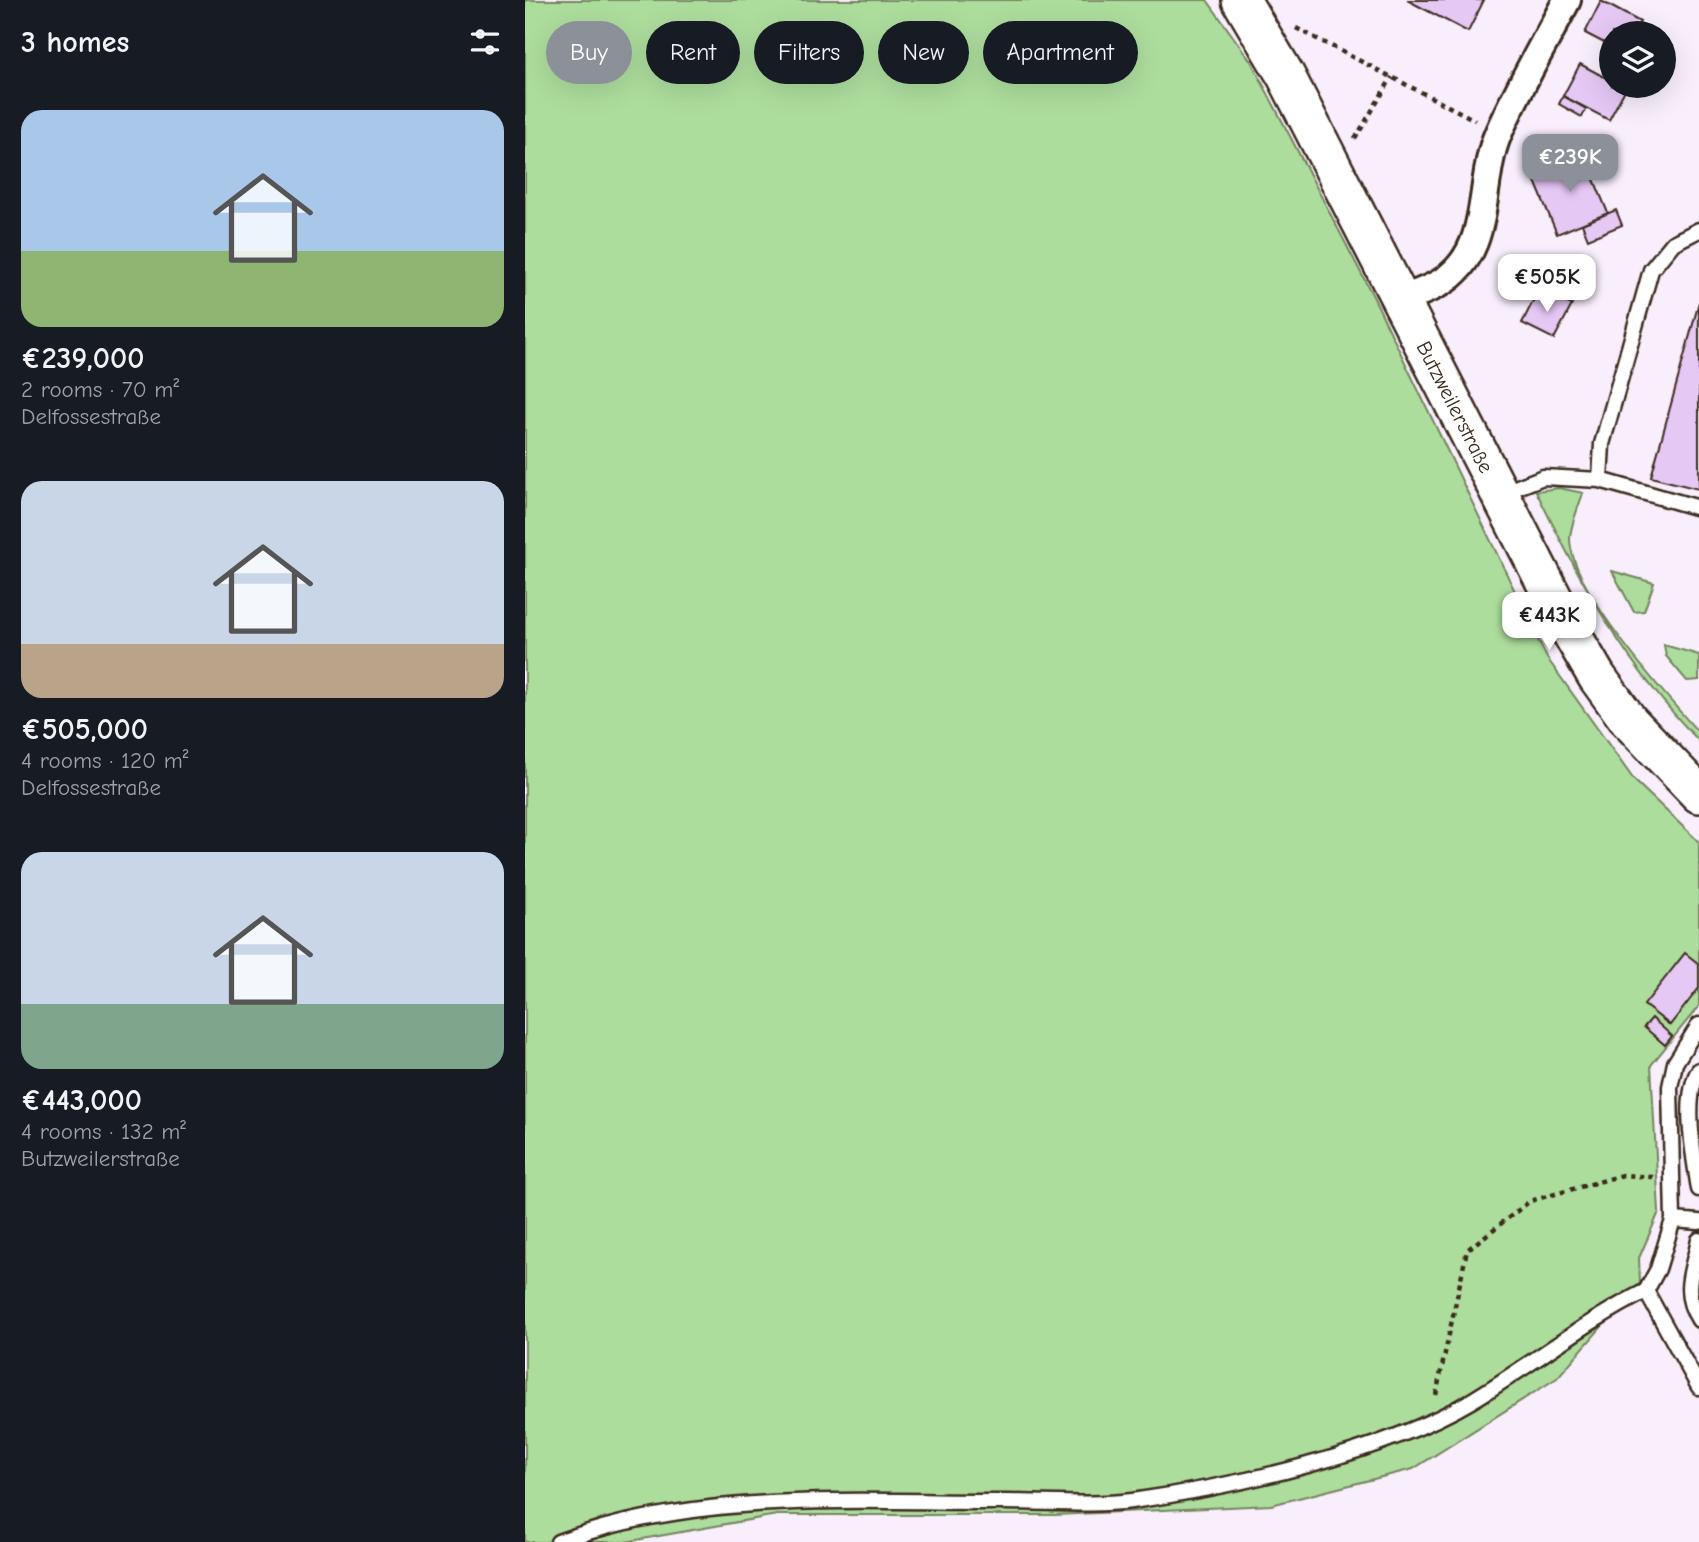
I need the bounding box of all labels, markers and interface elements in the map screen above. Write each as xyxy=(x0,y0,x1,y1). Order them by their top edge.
chip: Buy xyxy=(546,21,632,84)
chip: Rent xyxy=(646,21,740,84)
chip: Filters xyxy=(754,21,864,84)
chip: New xyxy=(878,21,969,84)
chip: Apartment xyxy=(983,21,1138,84)
map controls xyxy=(1599,21,1676,98)
button: layers xyxy=(1599,21,1676,98)
icon: filters xyxy=(466,23,504,61)
text: 3 homes xyxy=(21,25,129,60)
pin: €239K xyxy=(1521,134,1619,194)
text: €239K xyxy=(1538,143,1602,170)
icon: home xyxy=(200,155,326,281)
pin: €505K xyxy=(1498,254,1596,314)
text: €505K xyxy=(1514,263,1580,290)
street label: Butzweilerstraße xyxy=(1411,337,1499,477)
text: €239,000 xyxy=(21,341,144,376)
text: 2 rooms · 70 m² xyxy=(21,376,179,403)
text: Delfossestraße xyxy=(21,403,161,430)
icon: home xyxy=(200,526,326,652)
pin: €443K xyxy=(1500,592,1598,652)
text: €443K xyxy=(1518,601,1580,628)
text: €505,000 xyxy=(21,712,148,747)
text: 4 rooms · 120 m² xyxy=(21,747,188,774)
text: Delfossestraße xyxy=(21,774,161,801)
icon: home xyxy=(200,897,326,1023)
text: €443,000 xyxy=(21,1083,142,1118)
text: 4 rooms · 132 m² xyxy=(21,1118,186,1145)
text: Butzweilerstraße xyxy=(21,1145,180,1172)

